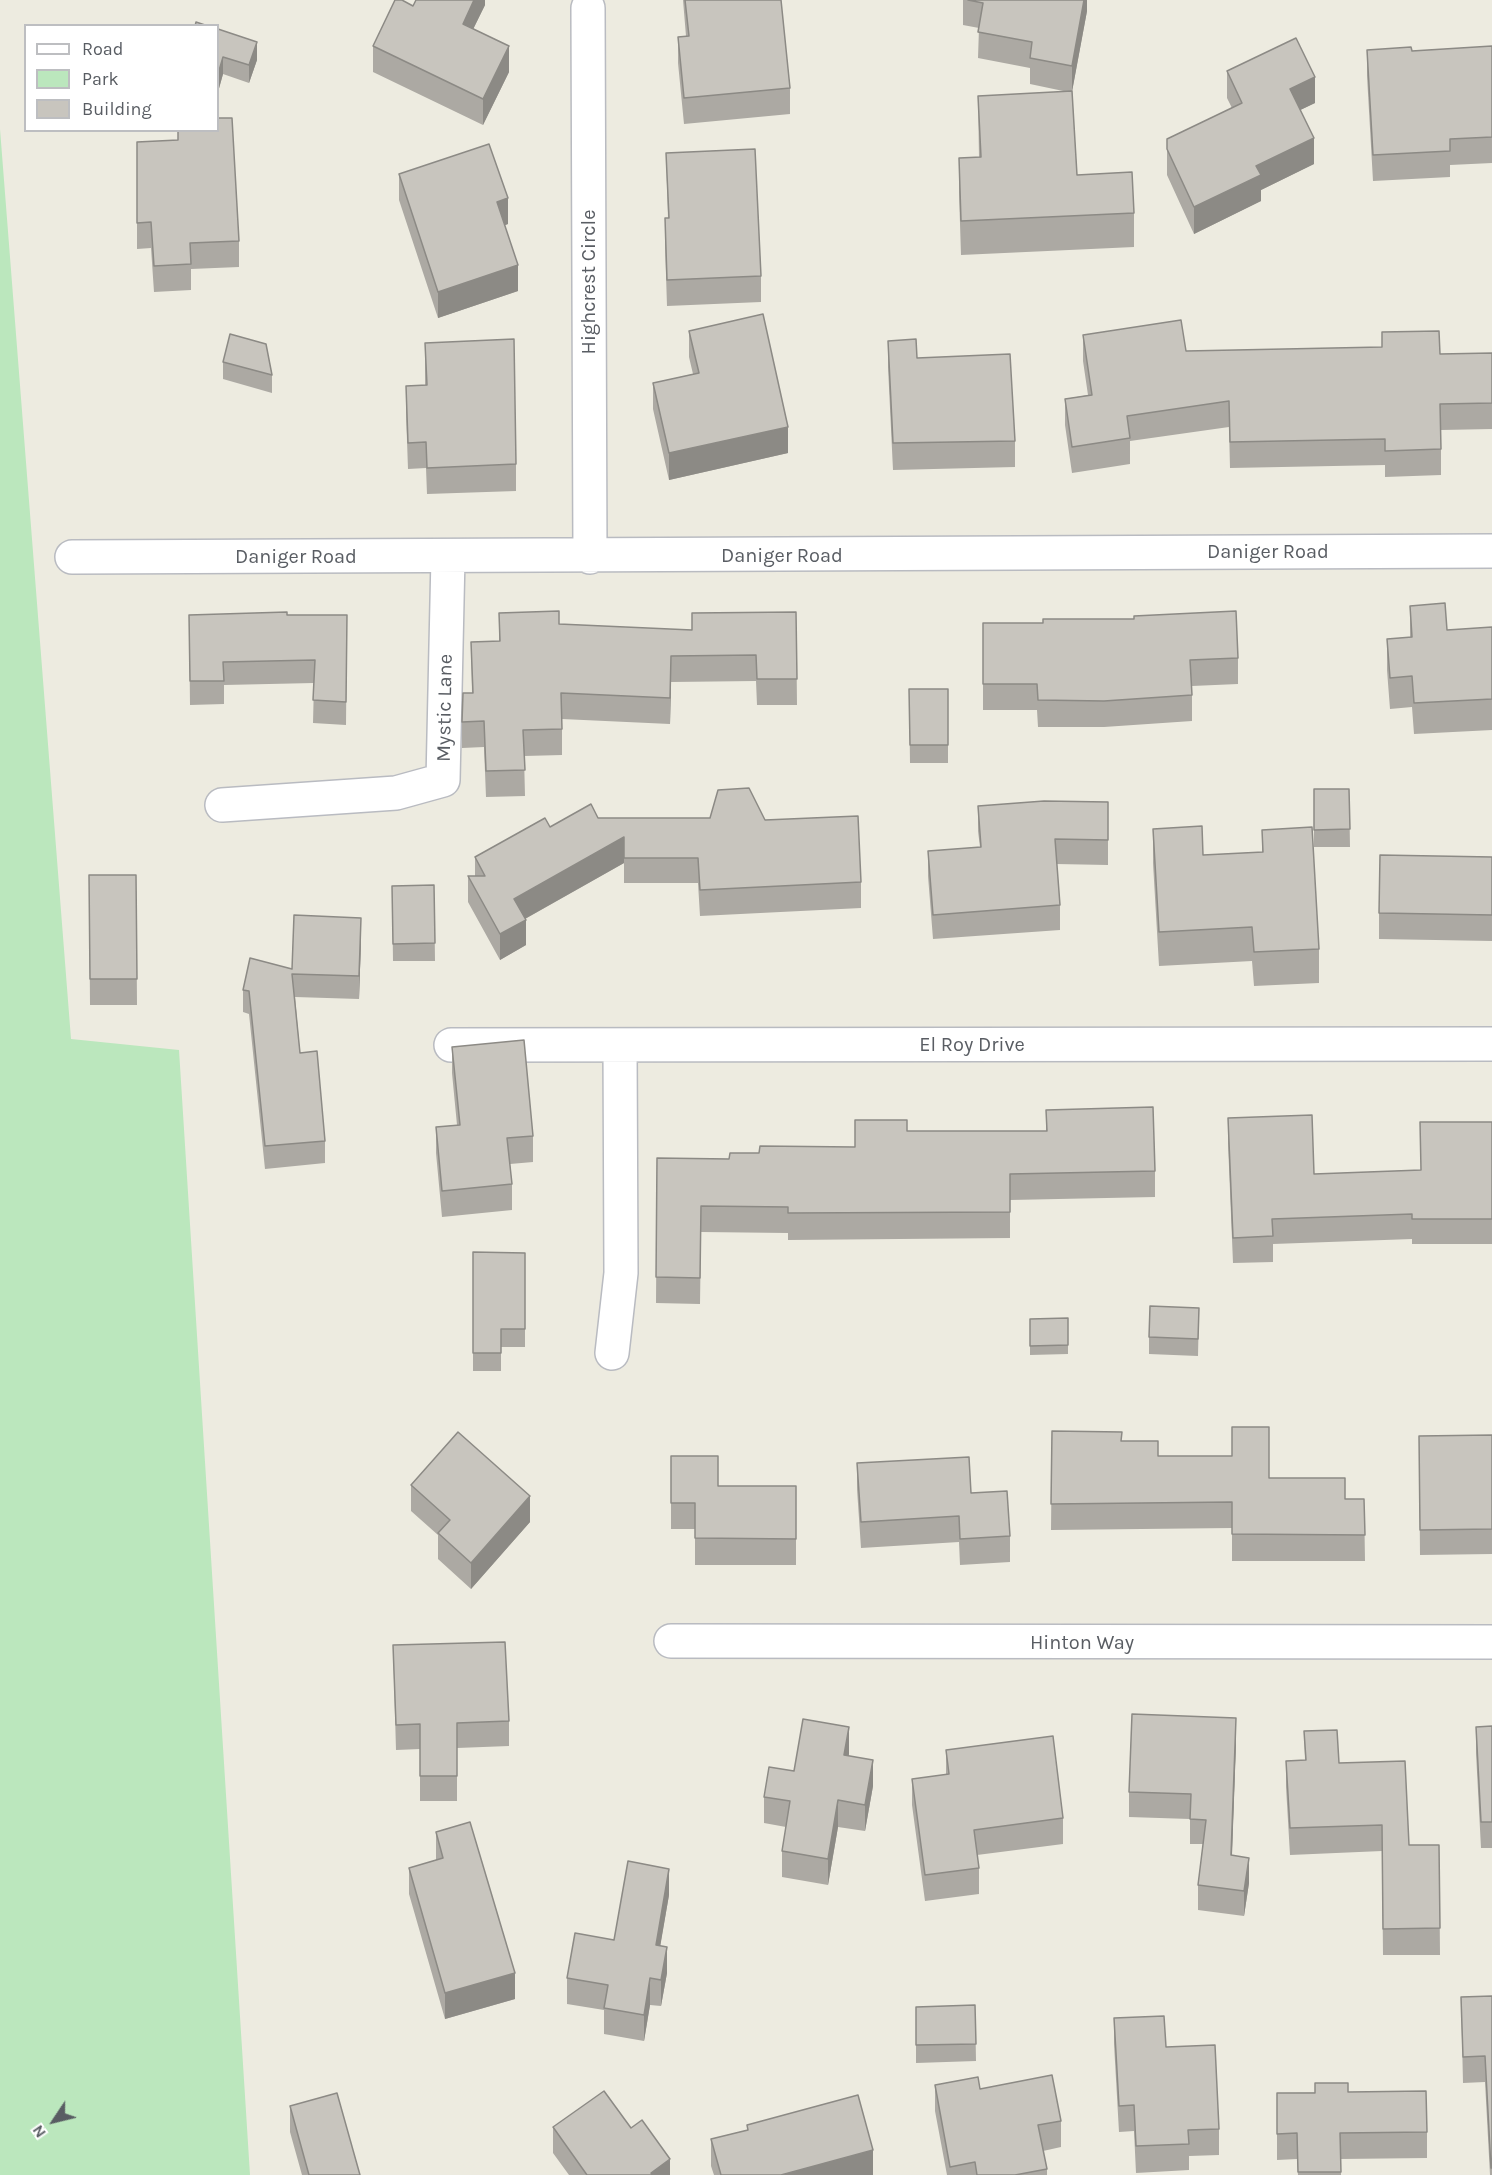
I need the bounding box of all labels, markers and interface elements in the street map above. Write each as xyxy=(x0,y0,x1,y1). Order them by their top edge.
legend xyxy=(24,24,219,132)
text: Road xyxy=(82,38,123,60)
text: Park xyxy=(82,68,119,90)
text: Building xyxy=(82,98,152,120)
street label: Highcrest Circle xyxy=(577,210,601,354)
street label: Daniger Road xyxy=(1207,540,1329,564)
street label: Daniger Road xyxy=(721,544,843,568)
street label: Daniger Road xyxy=(235,545,357,569)
street label: Mystic Lane xyxy=(432,654,458,762)
street label: El Roy Drive xyxy=(919,1033,1025,1057)
street label: Hinton Way xyxy=(1030,1631,1134,1655)
north arrow xyxy=(24,2091,84,2151)
text: N xyxy=(28,2121,50,2142)

